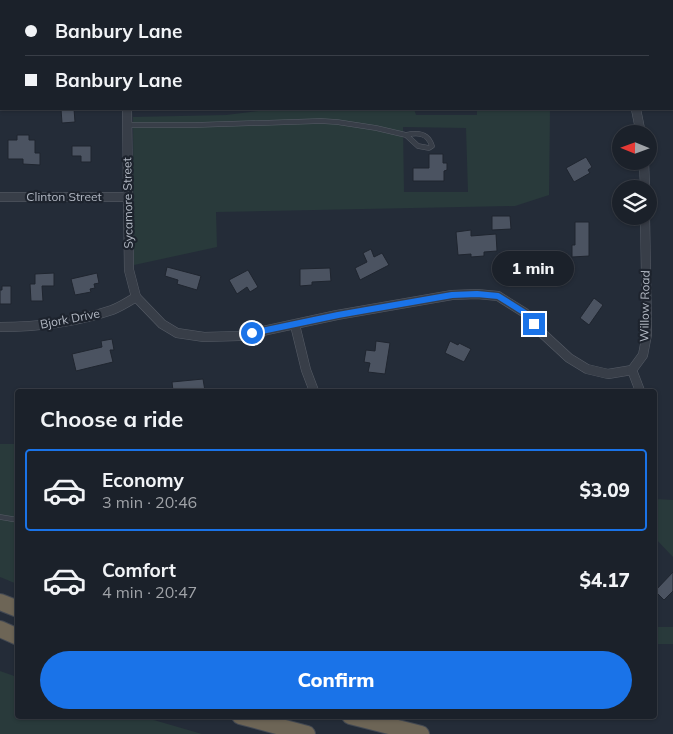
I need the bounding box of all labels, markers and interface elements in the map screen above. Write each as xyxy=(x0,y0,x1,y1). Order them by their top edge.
text: Banbury Lane xyxy=(55,19,182,43)
text: Banbury Lane xyxy=(55,68,182,92)
north arrow xyxy=(612,125,658,170)
map controls xyxy=(612,125,657,225)
street label: Sycamore Street xyxy=(119,157,136,249)
button: layers xyxy=(612,180,657,225)
street label: Clinton Street xyxy=(26,189,102,204)
callout: 1 min xyxy=(493,252,575,286)
text: 1 min xyxy=(512,258,554,278)
street label: Willow Road xyxy=(636,270,653,342)
street label: Bjork Drive xyxy=(39,305,101,332)
route end xyxy=(523,313,545,335)
route start xyxy=(241,322,263,344)
text: Choose a ride xyxy=(40,405,183,433)
icon: car xyxy=(42,468,87,513)
text: Economy xyxy=(102,468,184,492)
text: $3.09 xyxy=(579,478,630,502)
text: 3 min · 20:46 xyxy=(102,492,197,512)
icon: car xyxy=(42,558,87,603)
text: Comfort xyxy=(102,558,176,582)
text: $4.17 xyxy=(579,568,630,592)
text: 4 min · 20:47 xyxy=(102,582,197,602)
button: Confirm xyxy=(40,651,632,709)

